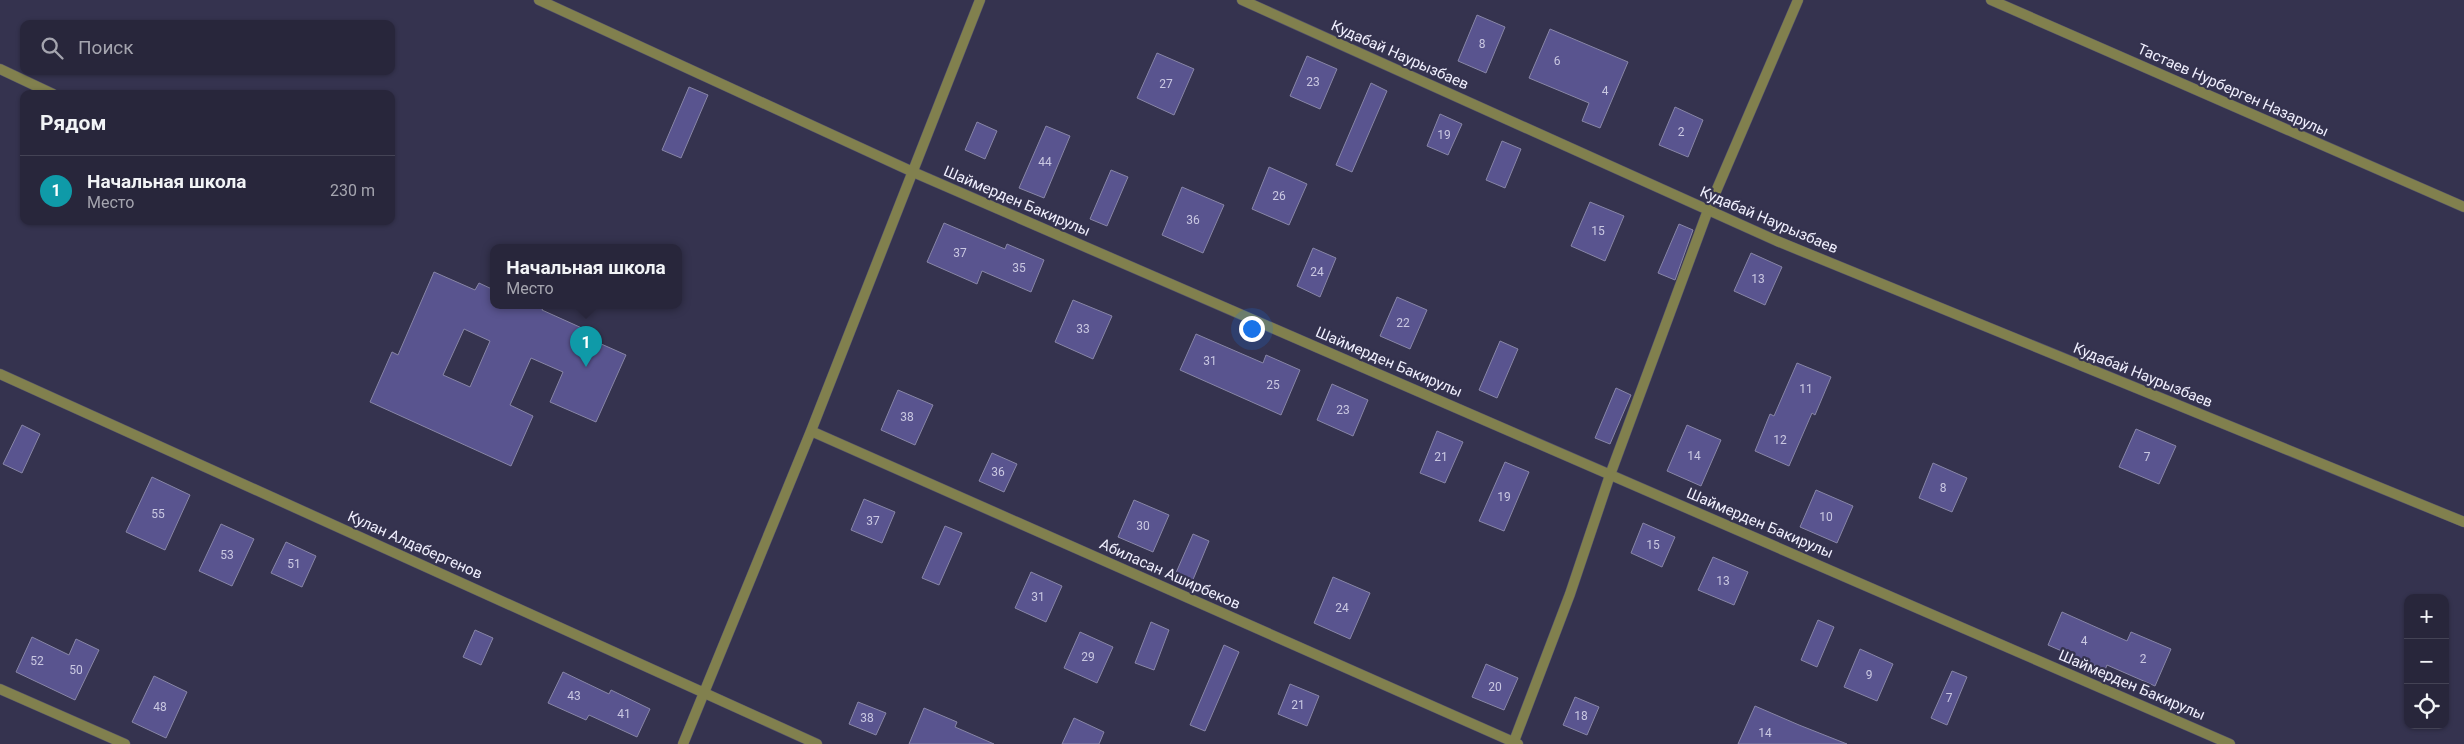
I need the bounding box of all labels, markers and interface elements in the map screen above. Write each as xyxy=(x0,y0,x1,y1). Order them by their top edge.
street label: Кудабай Наурызбаев xyxy=(1328,17,1472,93)
search box xyxy=(20,20,395,75)
icon: search xyxy=(38,34,66,62)
text: Поиск xyxy=(78,36,134,59)
house number: 8 xyxy=(1479,37,1486,51)
street label: Тастаев Нурберген Назарулы xyxy=(2135,40,2331,140)
house number: 6 xyxy=(1554,54,1561,68)
house number: 23 xyxy=(1306,75,1320,89)
house number: 27 xyxy=(1159,77,1173,91)
house number: 4 xyxy=(1602,84,1609,98)
text: Рядом xyxy=(40,111,106,135)
house number: 2 xyxy=(1678,125,1685,139)
house number: 19 xyxy=(1437,128,1451,142)
house number: 44 xyxy=(1038,155,1052,169)
street label: Шаймерден Бакирулы xyxy=(941,162,1093,240)
text: Начальная школа xyxy=(87,170,246,193)
text: 1 xyxy=(51,181,61,200)
text: 230 m xyxy=(330,181,375,200)
street label: Кудабай Наурызбаев xyxy=(1697,183,1841,257)
house number: 26 xyxy=(1272,189,1286,203)
text: Место xyxy=(87,193,134,212)
house number: 36 xyxy=(1186,213,1200,227)
house number: 15 xyxy=(1591,224,1605,238)
popup xyxy=(490,244,682,309)
house number: 37 xyxy=(953,246,967,260)
text: Начальная школа xyxy=(506,256,666,279)
house number: 35 xyxy=(1012,261,1026,275)
house number: 24 xyxy=(1310,265,1324,279)
house number: 13 xyxy=(1751,272,1765,286)
text: Место xyxy=(506,279,554,298)
your location xyxy=(1239,316,1265,342)
house number: 22 xyxy=(1396,316,1410,330)
house number: 33 xyxy=(1076,322,1090,336)
street label: Шаймерден Бакирулы xyxy=(1313,323,1465,401)
pin: 1 xyxy=(570,326,602,367)
street label: Кудабай Наурызбаев xyxy=(2071,339,2215,411)
house number: 31 xyxy=(1203,354,1217,368)
house number: 25 xyxy=(1266,378,1280,392)
house number: 11 xyxy=(1799,382,1813,396)
house number: 23 xyxy=(1336,403,1350,417)
house number: 38 xyxy=(900,410,914,424)
house number: 12 xyxy=(1773,433,1787,447)
house number: 14 xyxy=(1687,449,1701,463)
house number: 21 xyxy=(1434,450,1448,464)
house number: 7 xyxy=(2144,450,2151,464)
house number: 36 xyxy=(991,465,1005,479)
house number: 8 xyxy=(1940,481,1947,495)
street label: Шаймерден Бакирулы xyxy=(1684,484,1836,562)
house number: 19 xyxy=(1497,490,1511,504)
house number: 55 xyxy=(151,507,165,521)
street label: Кулан Алдабергенов xyxy=(345,507,485,583)
house number: 10 xyxy=(1819,510,1833,524)
house number: 37 xyxy=(866,514,880,528)
house number: 30 xyxy=(1136,519,1150,533)
street label: Абиласан Аширбеков xyxy=(1097,535,1243,613)
house number: 15 xyxy=(1646,538,1660,552)
house number: 53 xyxy=(220,548,234,562)
house number: 51 xyxy=(287,557,301,571)
house number: 13 xyxy=(1716,574,1730,588)
house number: 31 xyxy=(1031,590,1045,604)
map controls xyxy=(2404,594,2449,729)
button: + xyxy=(2404,594,2449,639)
house number: 24 xyxy=(1335,601,1349,615)
house number: 4 xyxy=(2081,634,2088,648)
button: − xyxy=(2404,639,2449,684)
street label: Шаймерден Бакирулы xyxy=(2056,646,2208,724)
house number: 29 xyxy=(1081,650,1095,664)
house number: 2 xyxy=(2140,652,2147,666)
house number: 52 xyxy=(30,654,44,668)
house number: 50 xyxy=(69,663,83,677)
house number: 9 xyxy=(1866,668,1872,682)
house number: 20 xyxy=(1488,680,1502,694)
button: locate xyxy=(2404,684,2449,729)
house number: 43 xyxy=(567,689,581,703)
house number: 7 xyxy=(1946,691,1953,705)
house number: 21 xyxy=(1291,698,1305,712)
house number: 48 xyxy=(153,700,167,714)
house number: 41 xyxy=(617,707,631,721)
house number: 18 xyxy=(1574,709,1588,723)
house number: 38 xyxy=(860,711,874,725)
house number: 14 xyxy=(1758,726,1772,740)

